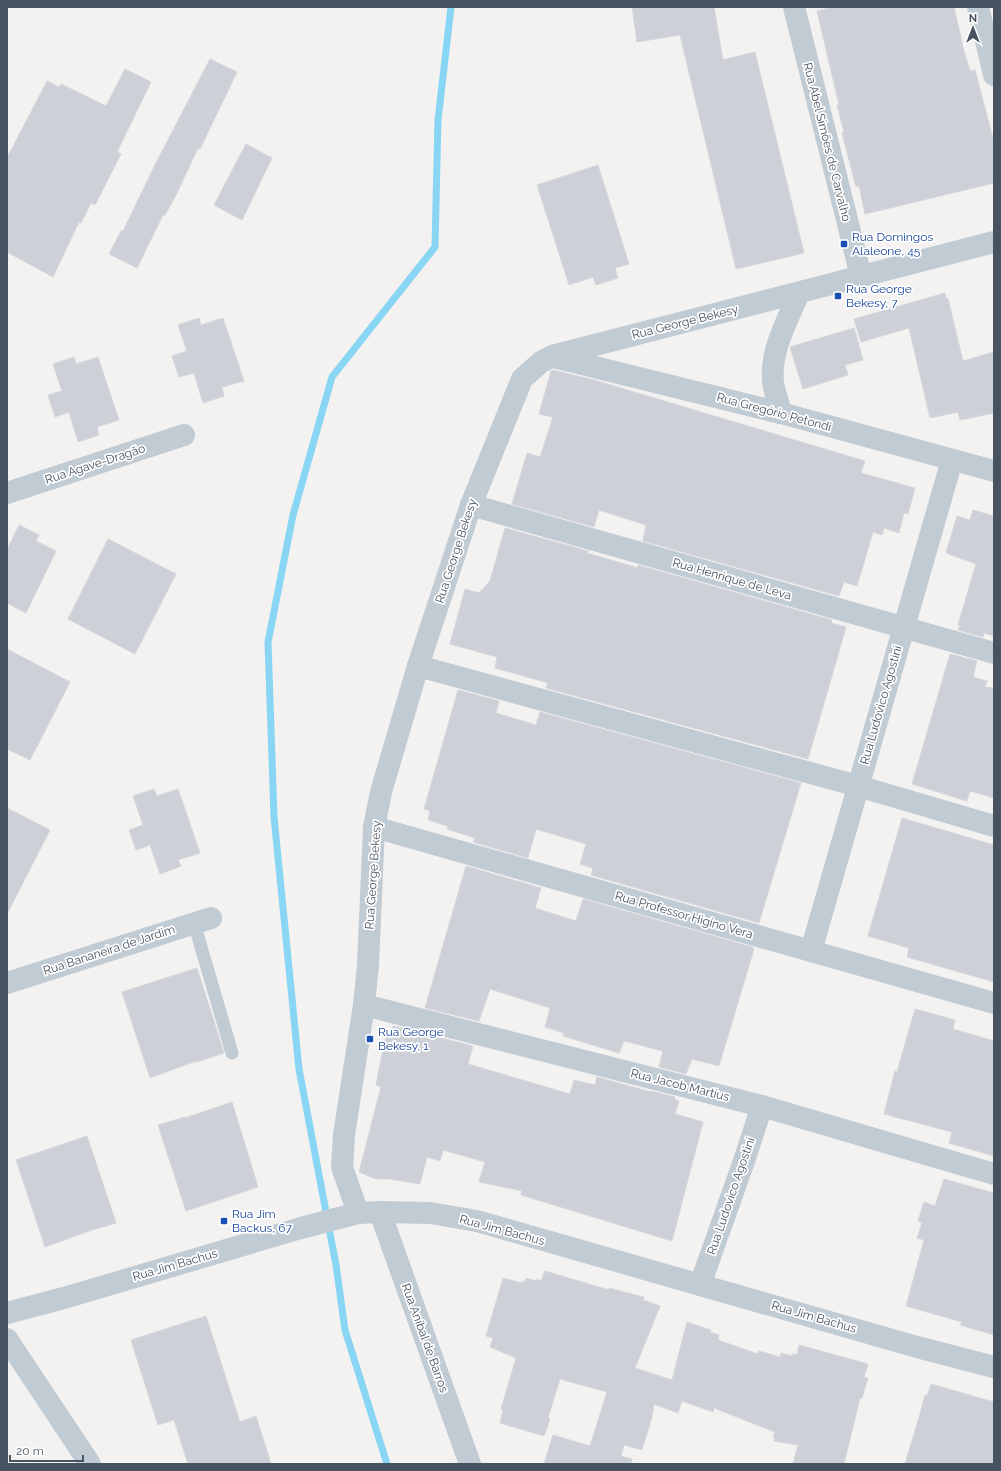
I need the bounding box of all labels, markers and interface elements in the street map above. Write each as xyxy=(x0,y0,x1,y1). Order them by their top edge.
north arrow xyxy=(953,8,993,48)
text: N xyxy=(969,12,977,25)
street label: Rua Abel Simões de Carvalho xyxy=(800,61,854,223)
place label: Rua Domingos Alaleone, 45 xyxy=(852,230,933,258)
marker: Rua Domingos Alaleone, 45 xyxy=(839,239,849,249)
place label: Rua George Bekesy, 7 xyxy=(846,282,912,310)
marker: Rua George Bekesy, 7 xyxy=(833,291,843,301)
street label: Rua George Bekesy xyxy=(630,302,740,342)
street label: Rua Gregório Petondi xyxy=(715,390,833,434)
street label: Rua Agave-Dragão xyxy=(43,441,147,487)
street label: Rua George Bekesy xyxy=(432,496,480,605)
street label: Rua Henrique de Leva xyxy=(671,555,793,603)
street label: Rua Ludovico Agostini xyxy=(857,644,905,766)
street label: Rua George Bekesy xyxy=(362,820,384,930)
street label: Rua Professor Higino Vera xyxy=(613,889,755,941)
street label: Rua Bananeira de Jardim xyxy=(41,922,177,978)
place label: Rua George Bekesy, 1 xyxy=(378,1025,444,1053)
marker: Rua George Bekesy, 1 xyxy=(365,1034,375,1044)
street label: Rua Jacob Martius xyxy=(629,1066,731,1104)
street label: Rua Ludovico Agostini xyxy=(704,1136,758,1256)
place label: Rua Jim Backus, 67 xyxy=(232,1207,292,1235)
street label: Rua Jim Bachus xyxy=(458,1212,546,1248)
marker: Rua Jim Backus, 67 xyxy=(219,1216,229,1226)
street label: Rua Jim Bachus xyxy=(131,1246,219,1284)
street label: Rua Aníbal de Barros xyxy=(399,1282,451,1395)
street label: Rua Jim Bachus xyxy=(770,1298,858,1336)
scale bar xyxy=(10,1437,83,1463)
text: 20 m xyxy=(16,1444,44,1458)

